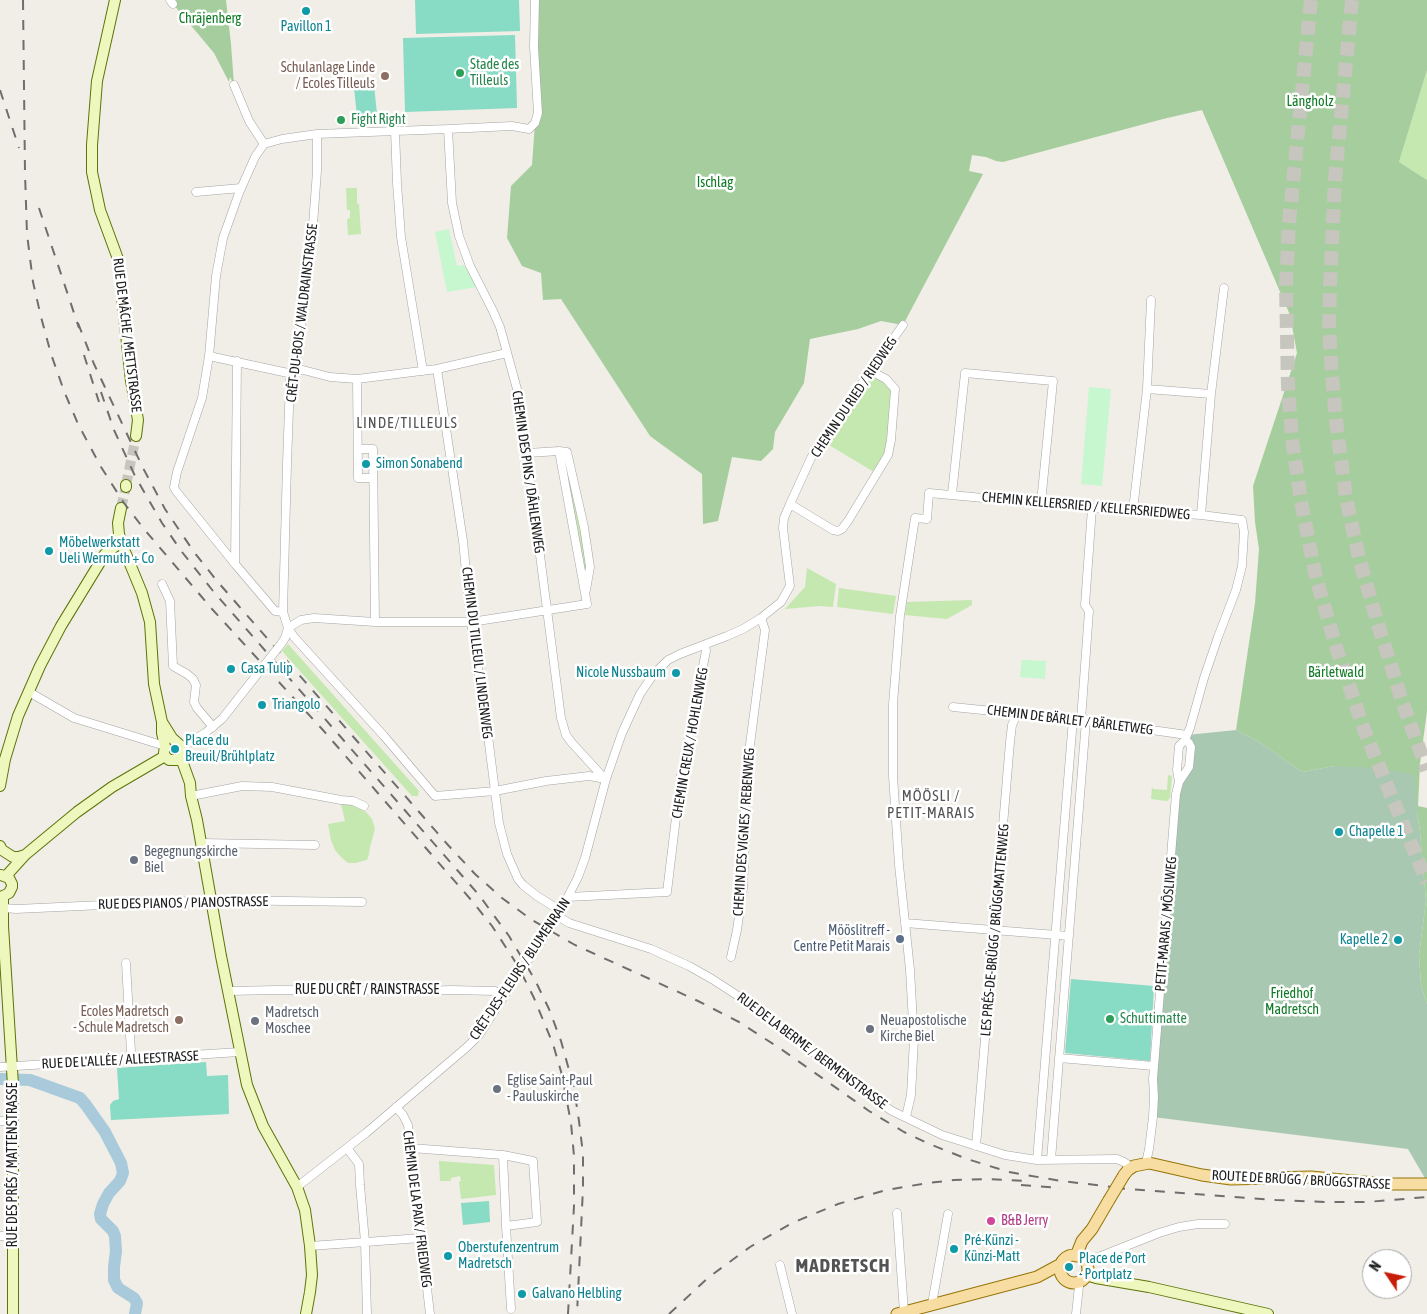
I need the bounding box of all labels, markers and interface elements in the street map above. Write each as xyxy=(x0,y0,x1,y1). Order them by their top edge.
marker: Pavillon 1 xyxy=(300,5,312,17)
park label: Chräjenberg xyxy=(179,11,241,27)
place label: Pavillon 1 xyxy=(280,19,332,35)
place label: Stade des Tilleuls xyxy=(470,57,519,90)
place label: Schulanlage Linde / Ecoles Tilleuls xyxy=(281,60,375,92)
marker: Stade des Tilleuls xyxy=(454,67,466,79)
marker: Schulanlage Linde / Ecoles Tilleuls xyxy=(379,70,391,82)
park label: Längholz xyxy=(1287,94,1333,110)
place label: Fight Right xyxy=(351,112,406,128)
marker: Fight Right xyxy=(335,114,347,126)
park label: Ischlag xyxy=(697,175,733,191)
street label: CRÊT-DU-BOIS / WALDRAINSTRASSE xyxy=(283,223,321,403)
street label: RUE DE MÂCHE / METTSTRASSE xyxy=(109,257,145,413)
street label: CHEMIN DU RIED / RIEDWEG xyxy=(807,333,901,461)
street label: CHEMIN DES PINS / DÄHLENWEG xyxy=(508,389,548,555)
district label: LINDE/TILLEULS xyxy=(354,414,460,432)
place label: Simon Sonabend xyxy=(376,456,463,472)
marker: Simon Sonabend xyxy=(360,458,372,470)
street label: CHEMIN KELLERSRIED / KELLERSRIEDWEG xyxy=(981,489,1191,523)
place label: Möbelwerkstatt Ueli Wermuth + Co xyxy=(59,535,154,568)
marker: Möbelwerkstatt Ueli Wermuth + Co xyxy=(43,545,55,557)
street label: CHEMIN DU TILLEUL / LINDENWEG xyxy=(458,566,496,740)
place label: Casa Tulip xyxy=(241,661,293,677)
marker: Casa Tulip xyxy=(225,663,237,675)
place label: Nicole Nussbaum xyxy=(576,665,666,681)
park label: Bärletwald xyxy=(1308,665,1364,681)
street label: CHEMIN CREUX / HOHLENWEG xyxy=(668,666,712,820)
marker: Nicole Nussbaum xyxy=(670,667,682,679)
place label: Triangolo xyxy=(272,697,320,713)
marker: Triangolo xyxy=(256,699,268,711)
street label: CHEMIN DE BÄRLET / BÄRLETWEG xyxy=(986,701,1154,739)
place label: Place du Breuil/Brühlplatz xyxy=(185,733,275,766)
marker: Place du Breuil/Brühlplatz xyxy=(169,743,181,755)
street label: CHEMIN DES VIGNES / REBENWEG xyxy=(730,747,758,917)
district label: MÖÖSLI / PETIT-MARAIS xyxy=(885,787,977,822)
street label: LES PRÉS-DE-BRÜGG / BRÜGGMATTENWEG xyxy=(977,823,1013,1037)
place label: Chapelle 1 xyxy=(1349,824,1404,840)
marker: Chapelle 1 xyxy=(1333,826,1345,838)
place label: Begegnungskirche Biel xyxy=(144,844,238,876)
marker: Begegnungskirche Biel xyxy=(128,854,140,866)
street label: PETIT-MARAIS / MÖSLIWEG xyxy=(1152,856,1180,992)
street label: RUE DES PIANOS / PIANOSTRASSE xyxy=(98,893,268,913)
street label: CRÊT-DES-FLEURS / BLUMENRAIN xyxy=(466,895,574,1043)
place label: Mööslitreff - Centre Petit Marais xyxy=(793,923,890,956)
place label: Kapelle 2 xyxy=(1340,932,1388,948)
marker: Mööslitreff - Centre Petit Marais xyxy=(894,933,906,945)
marker: Kapelle 2 xyxy=(1392,934,1404,946)
street label: RUE DU CRÊT / RAINSTRASSE xyxy=(295,982,439,998)
park label: Friedhof Madretsch xyxy=(1265,986,1319,1019)
street label: RUE DE LA BERME / BERMENSTRASSE xyxy=(734,989,890,1113)
place label: Ecoles Madretsch - Schule Madretsch xyxy=(73,1004,169,1036)
place label: Madretsch Moschee xyxy=(265,1005,319,1038)
place label: Schuttimatte xyxy=(1120,1011,1187,1027)
place label: Neuapostolische Kirche Biel xyxy=(880,1013,967,1046)
marker: Schuttimatte xyxy=(1104,1013,1116,1025)
marker: Ecoles Madretsch - Schule Madretsch xyxy=(173,1014,185,1026)
marker: Madretsch Moschee xyxy=(249,1015,261,1027)
marker: Neuapostolische Kirche Biel xyxy=(864,1023,876,1035)
street label: RUE DE L'ALLÉE / ALLEESTRASSE xyxy=(41,1047,199,1073)
place label: Eglise Saint-Paul - Pauluskirche xyxy=(507,1073,593,1106)
street label: RUE DES PRÉS / MATTENSTRASSE xyxy=(5,1083,21,1247)
marker: Eglise Saint-Paul - Pauluskirche xyxy=(491,1083,503,1095)
street label: CHEMIN DE LA PAIX / FRIEDWEG xyxy=(399,1129,435,1289)
street label: ROUTE DE BRÜGG / BRÜGGSTRASSE xyxy=(1211,1167,1391,1193)
place label: B&B Jerry xyxy=(1001,1213,1048,1229)
marker: B&B Jerry xyxy=(985,1215,997,1227)
place label: Pré-Künzi - Künzi-Matt xyxy=(964,1233,1020,1266)
place label: Oberstufenzentrum Madretsch xyxy=(458,1240,559,1272)
marker: Pré-Künzi - Künzi-Matt xyxy=(948,1243,960,1255)
north arrow xyxy=(1362,1249,1412,1299)
marker: Oberstufenzentrum Madretsch xyxy=(442,1250,454,1262)
place label: Place de Port - Portplatz xyxy=(1079,1251,1146,1284)
district label: MADRETSCH xyxy=(794,1255,892,1277)
text: N xyxy=(1366,1258,1384,1274)
marker: Place de Port - Portplatz xyxy=(1063,1261,1075,1273)
place label: Galvano Helbling xyxy=(532,1286,622,1302)
marker: Galvano Helbling xyxy=(516,1288,528,1300)

